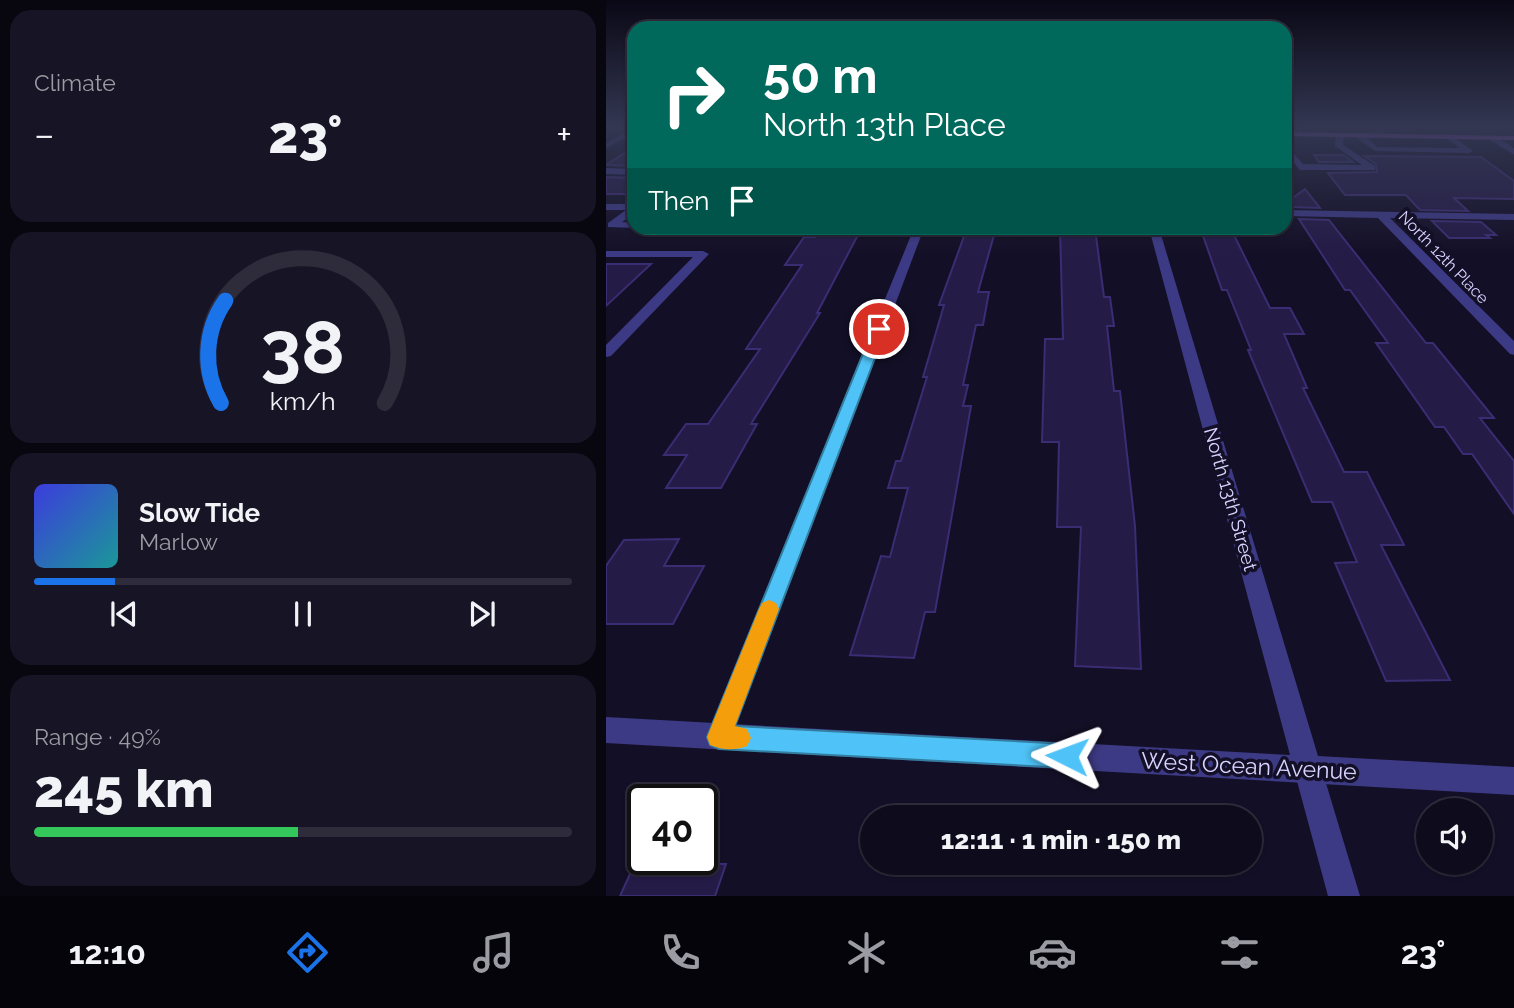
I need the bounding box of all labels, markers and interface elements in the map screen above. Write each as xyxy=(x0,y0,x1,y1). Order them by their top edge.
text: 50 m xyxy=(763,47,878,104)
icon: right xyxy=(648,49,739,140)
text: Climate xyxy=(34,69,116,96)
text: 23° xyxy=(268,104,342,165)
text: North 13th Place xyxy=(763,106,1006,143)
text: − xyxy=(34,112,54,157)
text: + xyxy=(556,112,572,157)
icon: arrive xyxy=(723,182,761,220)
text: Then xyxy=(648,186,709,216)
street label: North 12th Place xyxy=(1395,207,1493,308)
pin xyxy=(849,299,909,359)
text: 38 xyxy=(261,306,345,391)
icon: arrive xyxy=(860,310,898,348)
text: km/h xyxy=(270,386,336,416)
street label: North 13th Street xyxy=(1200,425,1262,574)
text: Slow Tide xyxy=(139,498,260,528)
text: Marlow xyxy=(139,528,218,555)
icon: previous xyxy=(105,595,143,633)
icon: pause xyxy=(284,595,322,633)
icon: next xyxy=(463,595,501,633)
position arrow xyxy=(1030,719,1104,793)
text: Range · 49% xyxy=(34,723,161,750)
street label: West Ocean Avenue xyxy=(1141,746,1357,785)
text: 245 km xyxy=(34,758,214,819)
speed limit sign: 40 xyxy=(627,784,718,875)
map controls xyxy=(1416,798,1493,875)
button: sound xyxy=(1416,798,1493,875)
text: 12:11 · 1 min · 150 m xyxy=(941,825,1181,855)
icon: directions xyxy=(283,928,332,977)
icon: music xyxy=(469,928,518,977)
icon: phone xyxy=(656,928,705,977)
icon: climate xyxy=(842,928,891,977)
icon: car xyxy=(1028,928,1077,977)
icon: filters xyxy=(1215,928,1264,977)
text: 12:10 xyxy=(69,934,146,971)
text: 23° xyxy=(1401,934,1445,971)

